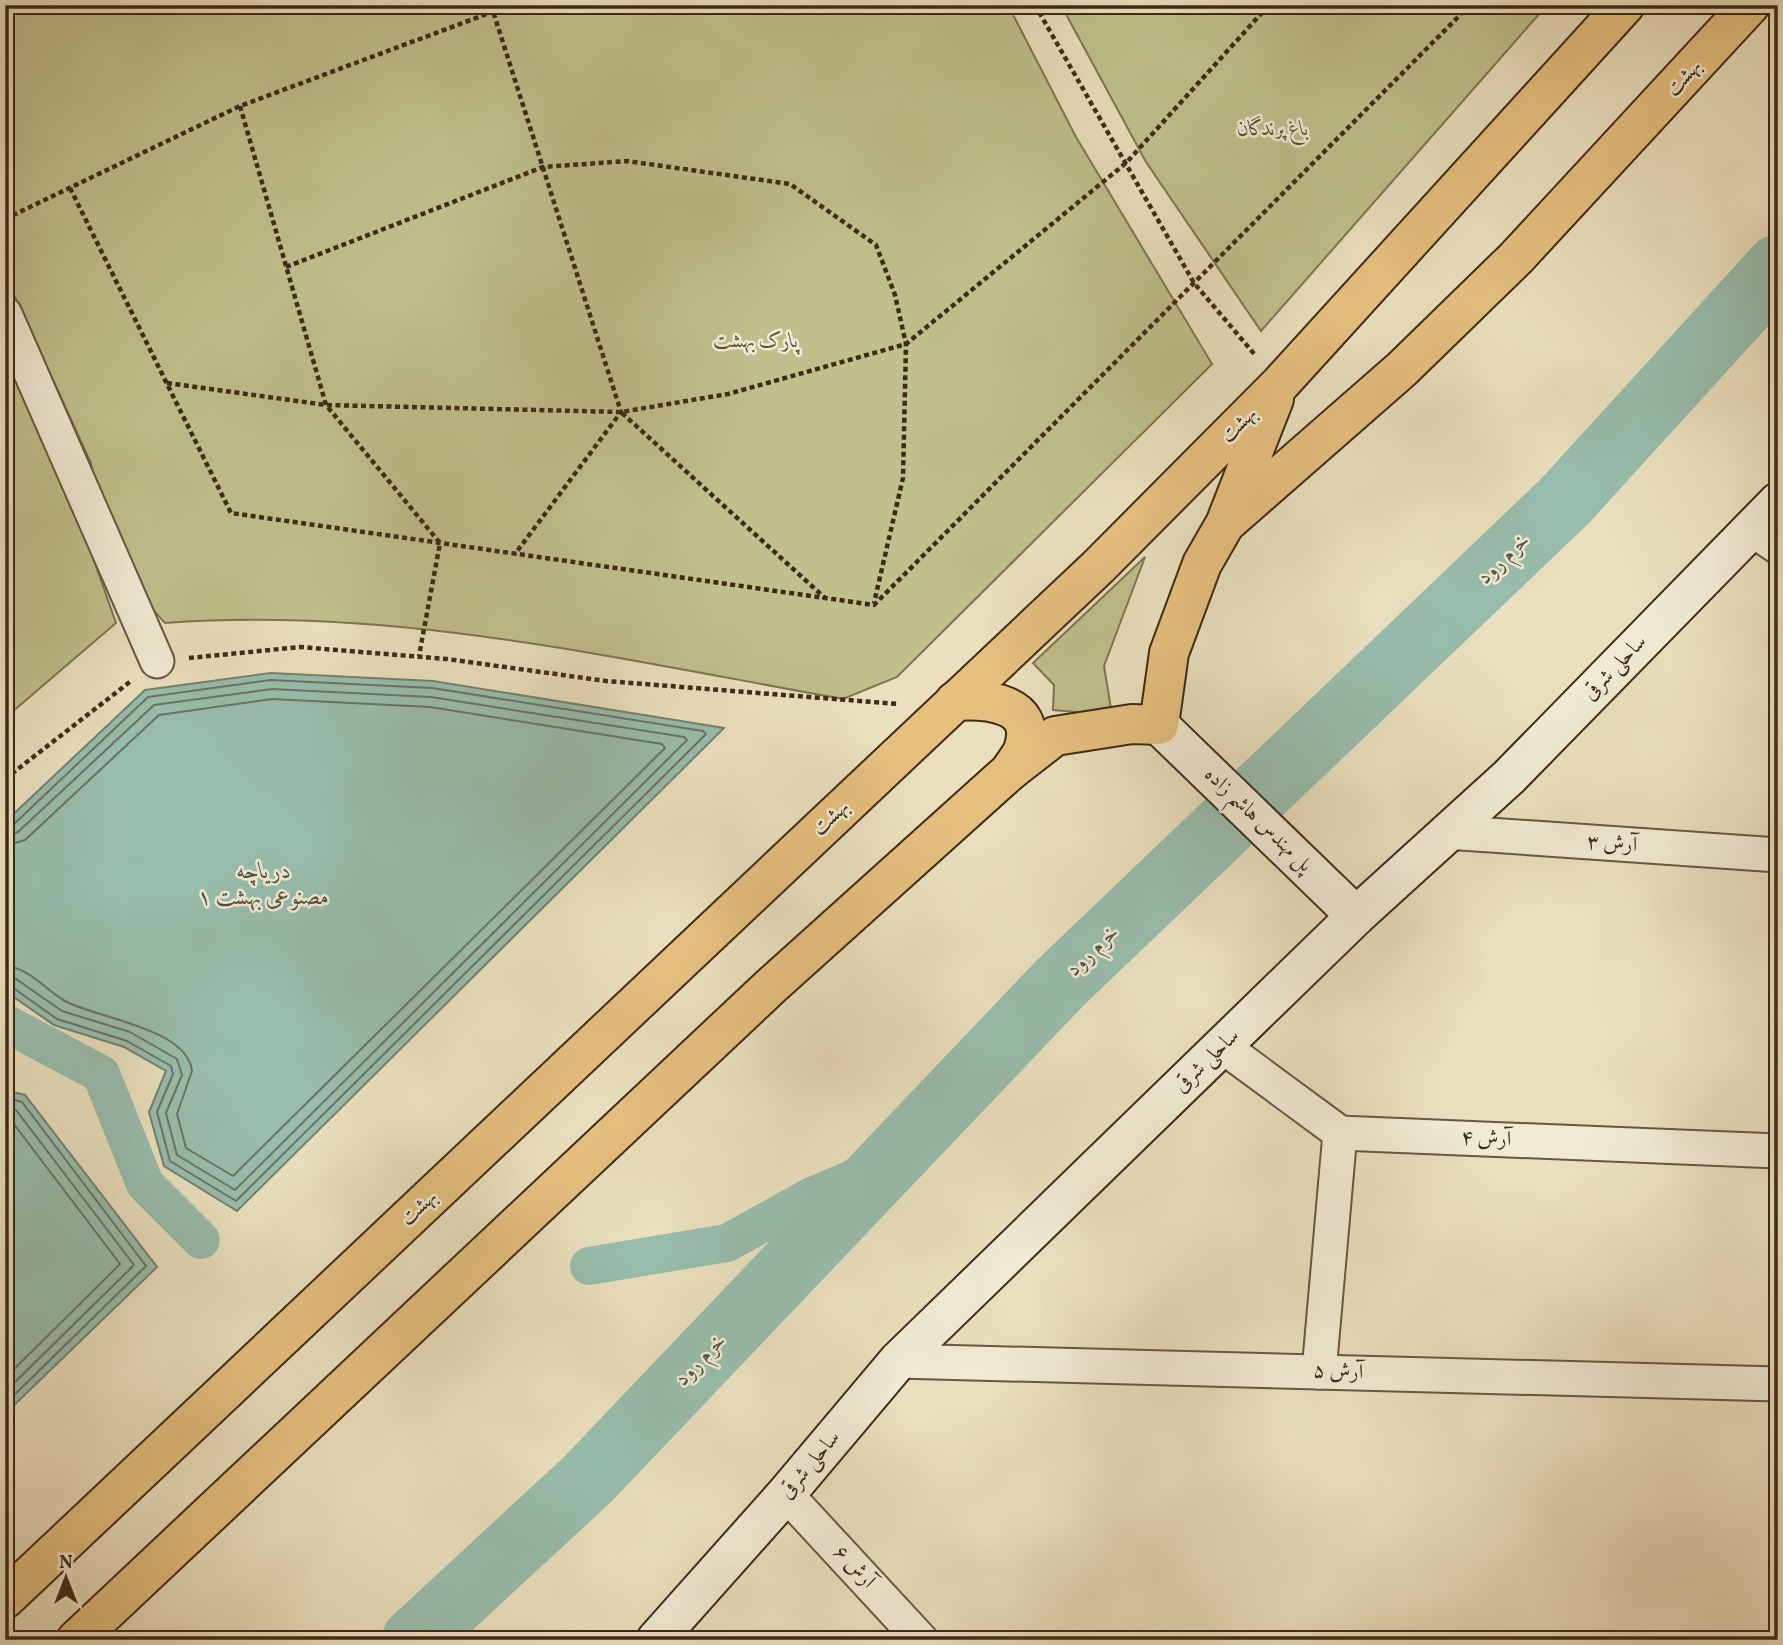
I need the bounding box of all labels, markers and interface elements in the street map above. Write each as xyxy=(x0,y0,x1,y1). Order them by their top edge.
street label: بهشت xyxy=(1659,53,1709,103)
park label: باغ پرندگان xyxy=(1237,115,1309,146)
park label: پارک بهشت xyxy=(714,327,800,356)
street label: بهشت xyxy=(1214,400,1264,450)
water label: خرم رود xyxy=(1470,525,1539,594)
street label: ساحلی شرقی xyxy=(1576,629,1654,707)
street label: پل مهندس هاشم زاده xyxy=(1194,761,1319,884)
street label: بهشت xyxy=(806,793,856,843)
street label: آرش ۳ xyxy=(1586,828,1641,860)
water label: دریاچه مصنوعی بهشت ۱ xyxy=(198,856,330,914)
water label: خرم رود xyxy=(1059,917,1128,986)
street label: ساحلی شرقی xyxy=(1168,1022,1246,1100)
street label: آرش ۴ xyxy=(1460,1124,1514,1154)
street label: بهشت xyxy=(394,1183,444,1233)
water label: خرم رود xyxy=(667,1326,736,1395)
street label: آرش ۵ xyxy=(1312,1357,1366,1387)
street label: ساحلی شرقی xyxy=(773,1424,847,1506)
street label: آرش ۶ xyxy=(826,1539,883,1597)
north arrow xyxy=(32,1544,102,1614)
text: N xyxy=(59,1550,73,1576)

